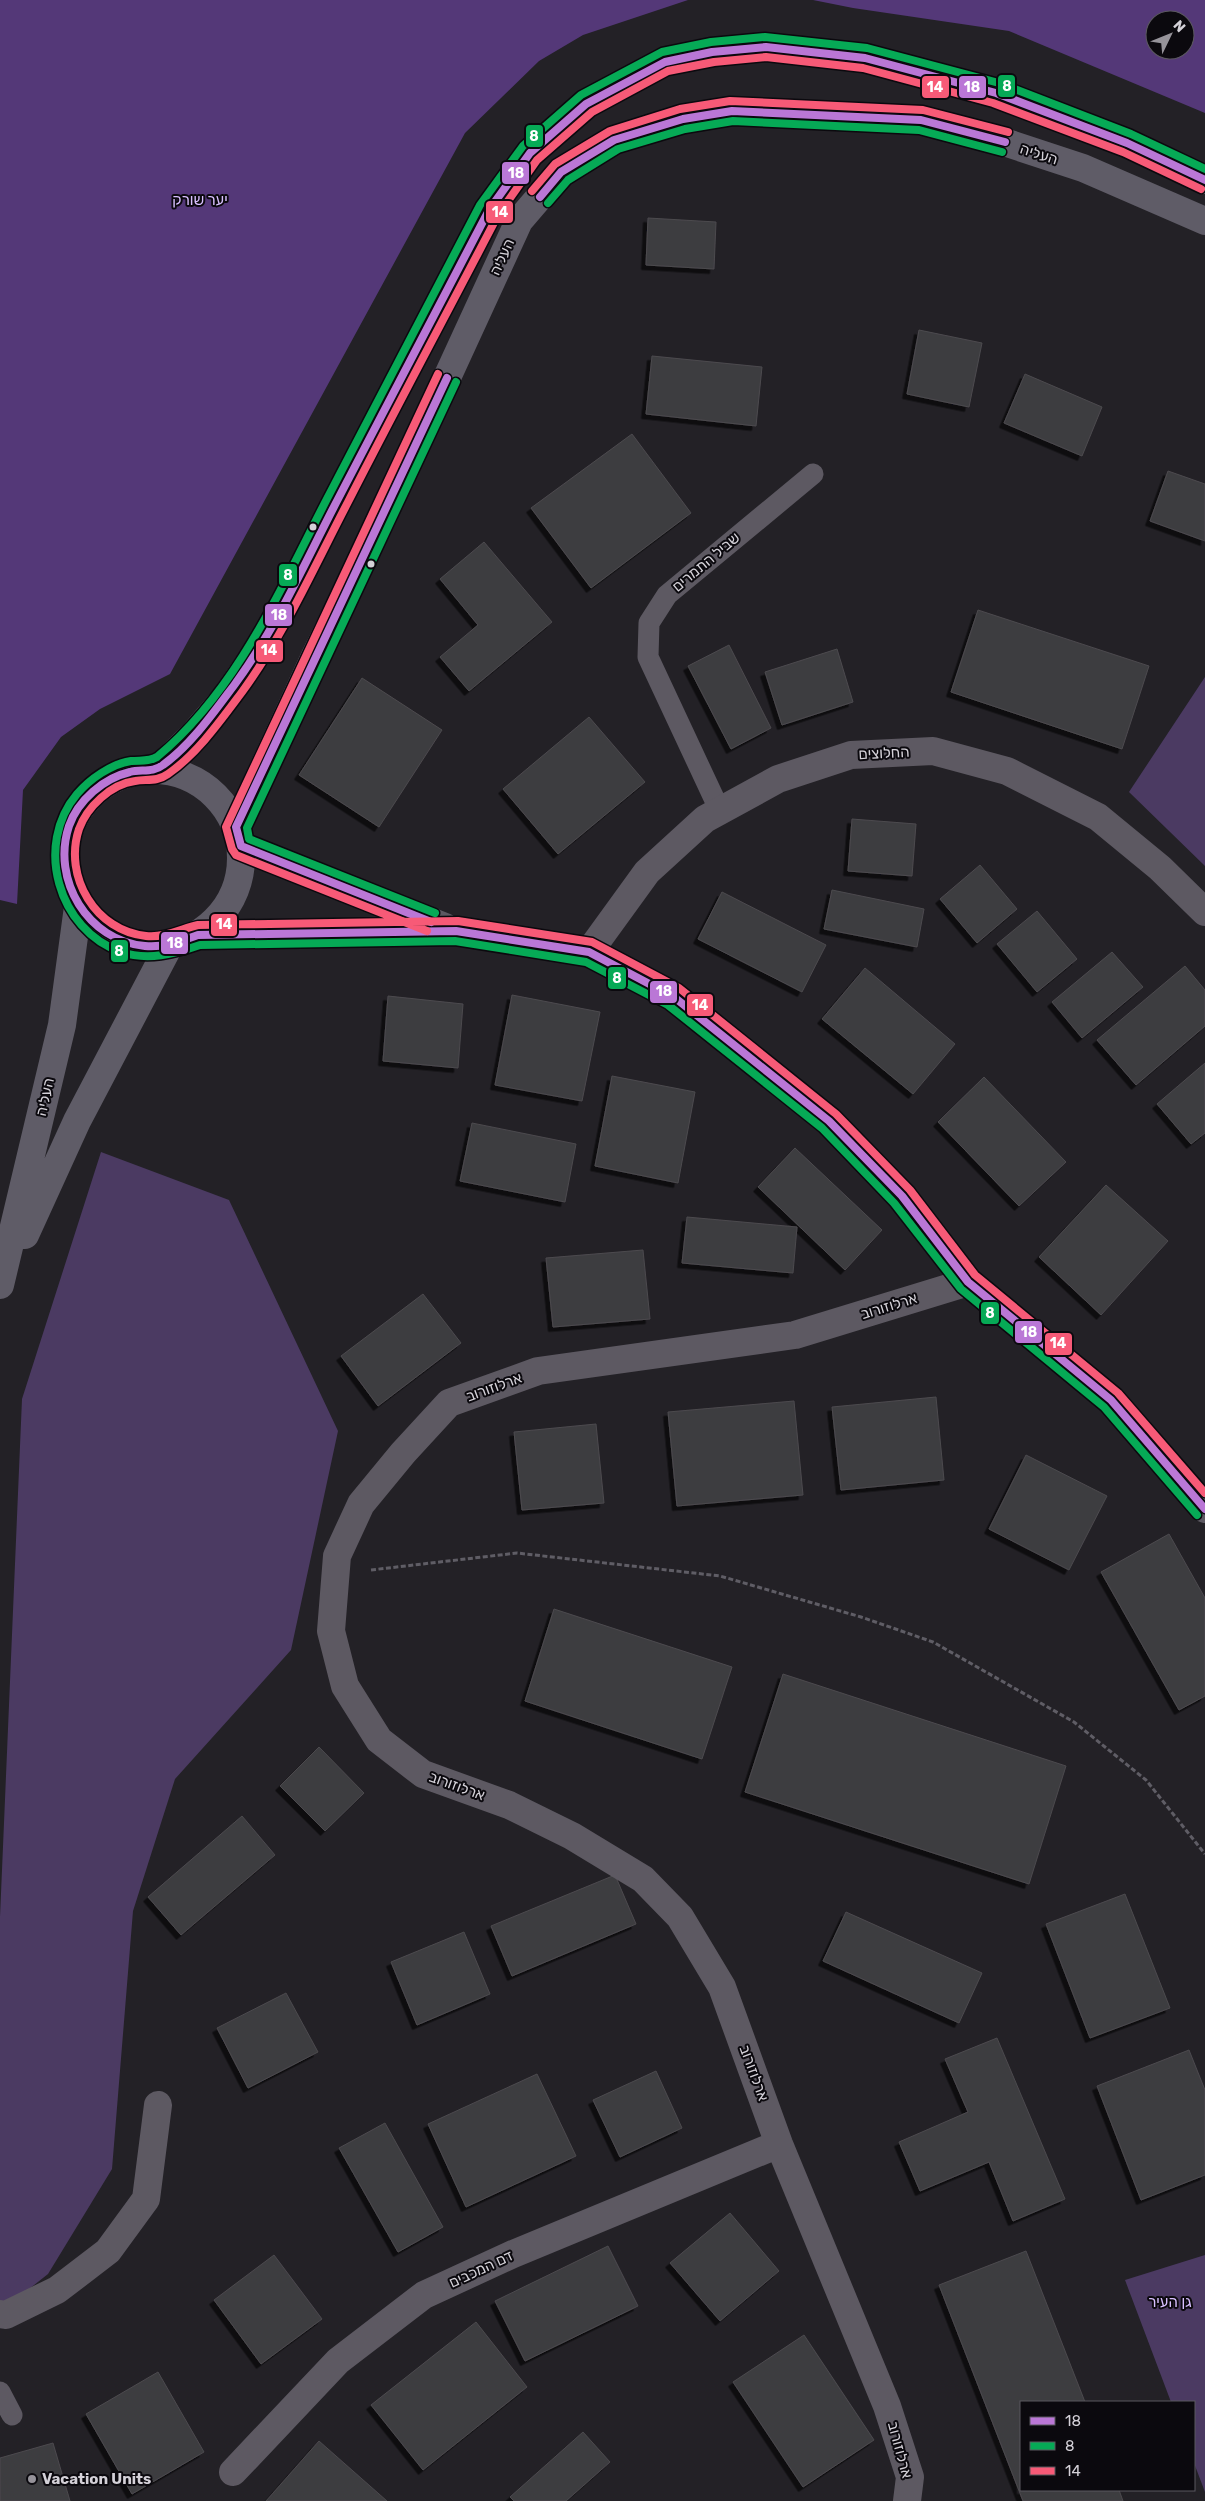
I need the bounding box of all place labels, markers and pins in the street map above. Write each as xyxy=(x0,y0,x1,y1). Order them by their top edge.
unlabelled marker xyxy=(308,522,318,532)
unlabelled marker xyxy=(366,559,376,569)
place label: Vacation Units xyxy=(42,2470,151,2488)
marker: Vacation Units xyxy=(26,2473,38,2485)

